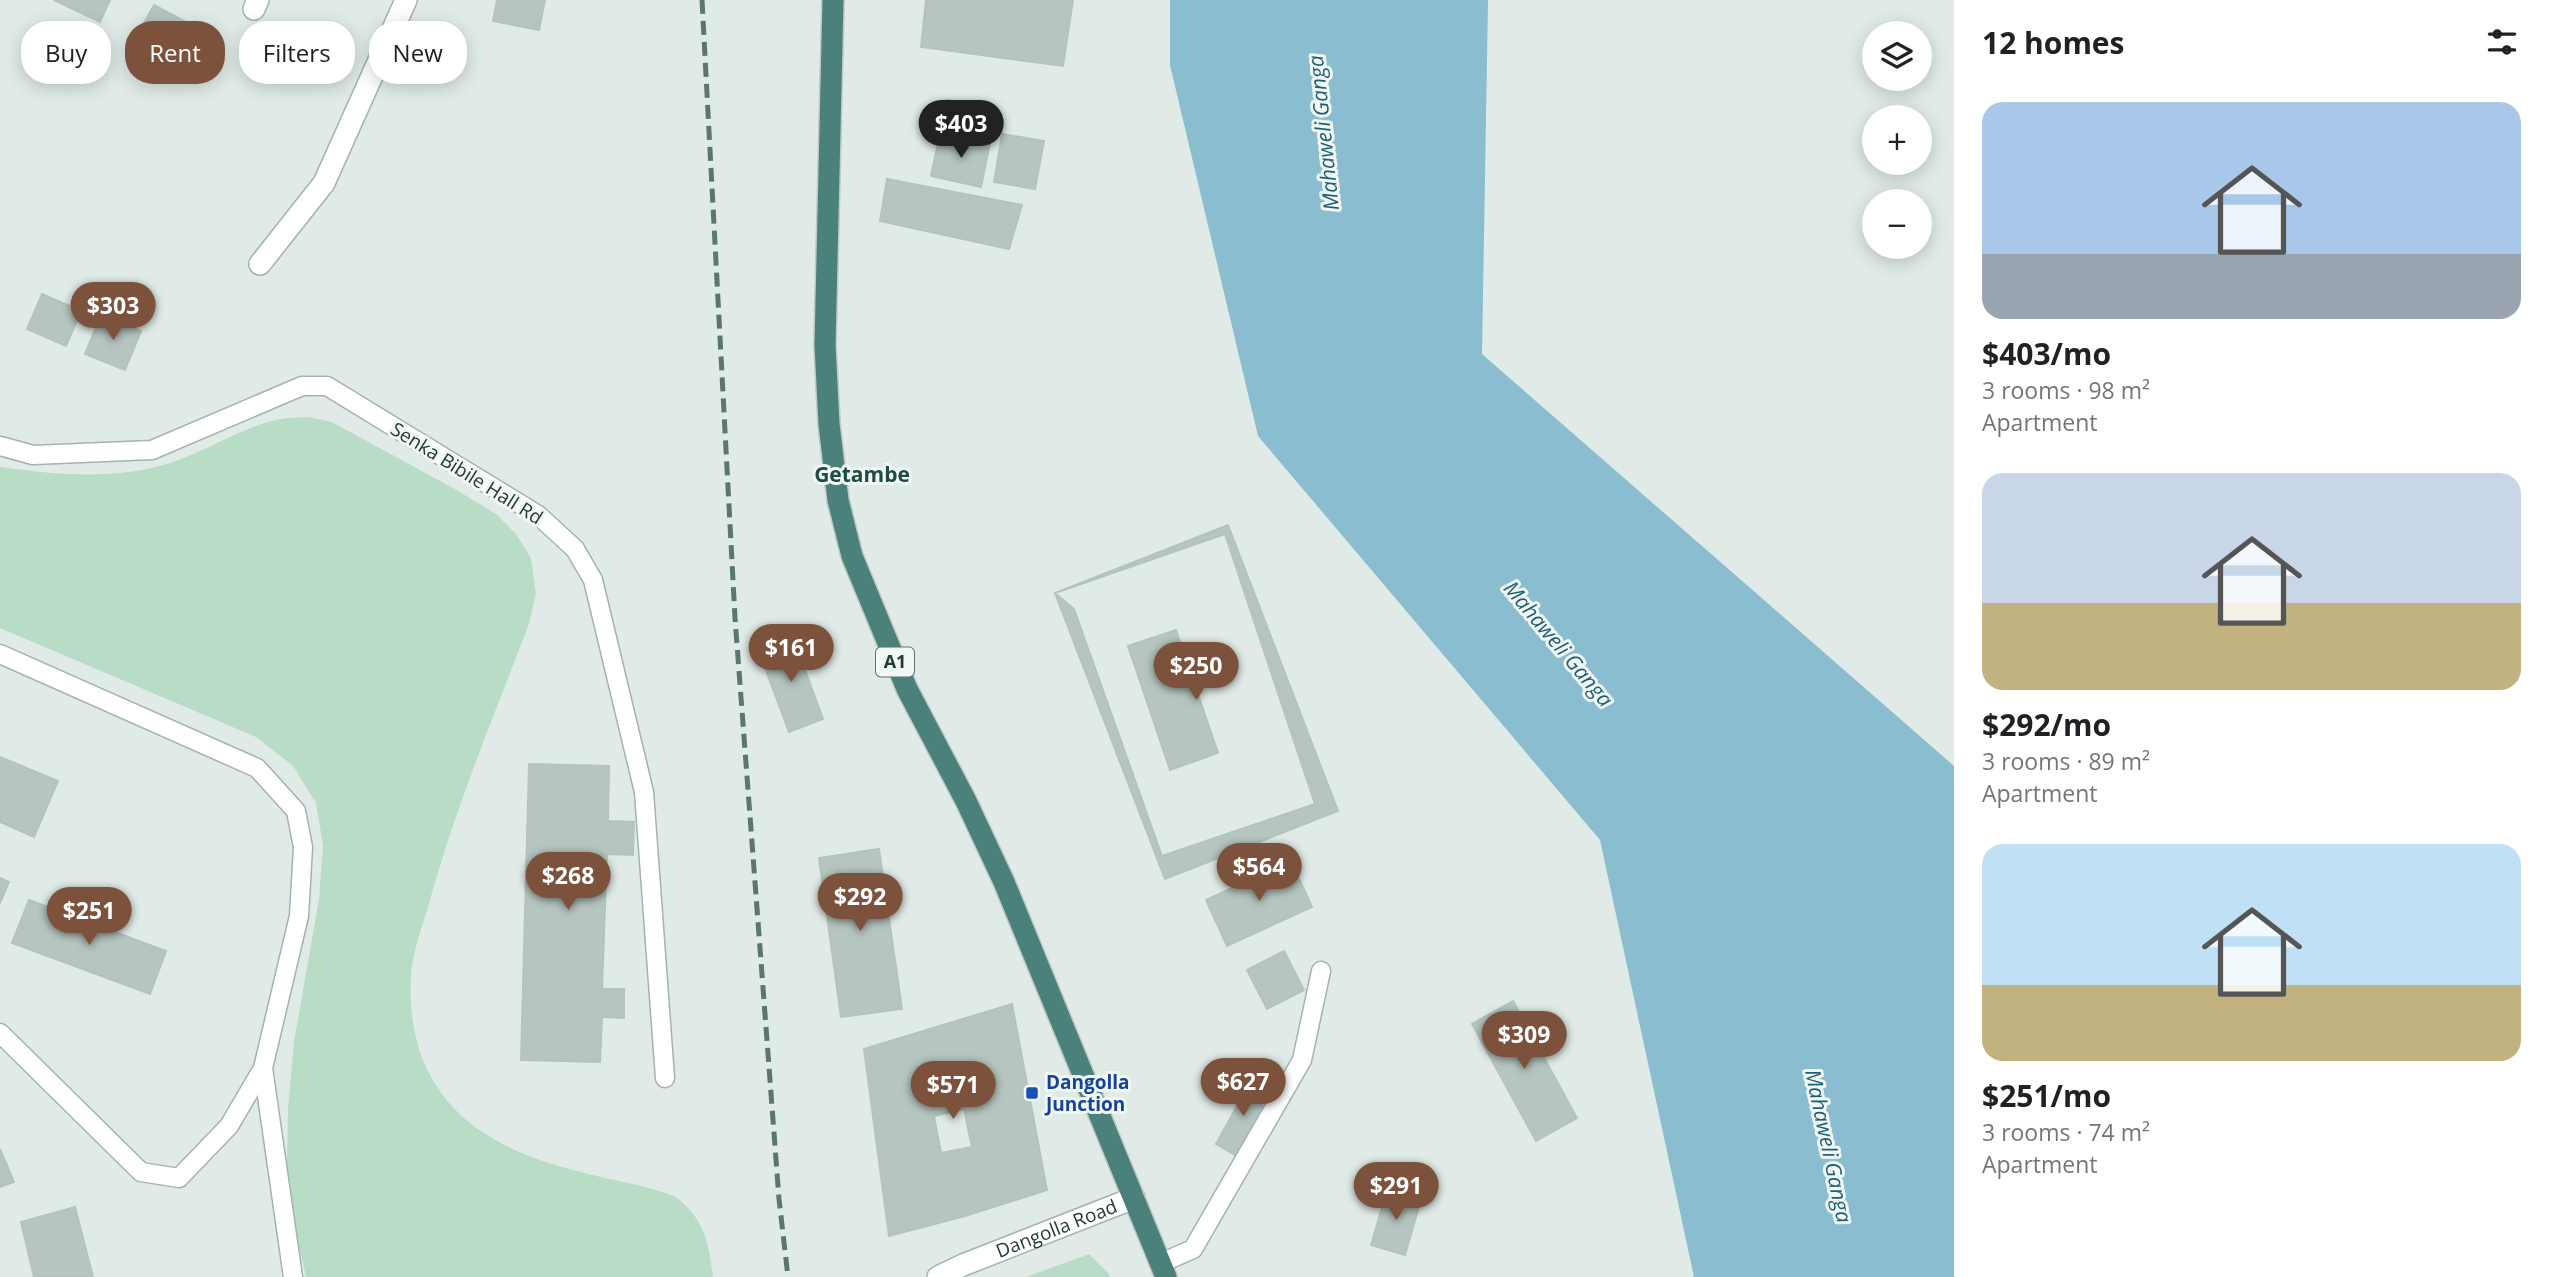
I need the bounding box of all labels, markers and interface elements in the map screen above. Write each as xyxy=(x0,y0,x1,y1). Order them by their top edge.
chip: Buy xyxy=(21,21,111,84)
chip: Rent xyxy=(125,21,225,84)
chip: Filters xyxy=(239,21,355,84)
chip: New xyxy=(369,21,467,84)
map controls xyxy=(1862,21,1932,259)
button: layers xyxy=(1862,21,1932,91)
text: 12 homes xyxy=(1982,22,2125,63)
icon: filters xyxy=(2483,23,2521,61)
water label: Mahaweli Ganga xyxy=(1301,54,1345,212)
pin: $403 xyxy=(920,100,1002,160)
button: + xyxy=(1862,105,1932,175)
text: $403 xyxy=(935,107,987,139)
icon: home xyxy=(2189,147,2315,273)
button: − xyxy=(1862,189,1932,259)
pin: $303 xyxy=(72,282,154,342)
text: $303 xyxy=(87,289,139,321)
text: $403/mo xyxy=(1982,333,2111,374)
text: 3 rooms · 98 m² xyxy=(1982,374,2150,406)
text: Apartment xyxy=(1982,406,2098,438)
street label: Senka Bibile Hall Rd xyxy=(386,416,548,530)
district label: Getambe xyxy=(814,460,910,488)
icon: home xyxy=(2189,518,2315,644)
water label: Mahaweli Ganga xyxy=(1498,575,1620,712)
pin: $161 xyxy=(750,624,832,684)
text: $161 xyxy=(765,631,817,663)
pin: $250 xyxy=(1155,642,1237,702)
road number: A1 xyxy=(876,648,914,676)
text: $250 xyxy=(1170,649,1222,681)
text: $292/mo xyxy=(1982,704,2111,745)
text: 3 rooms · 89 m² xyxy=(1982,745,2150,777)
text: Apartment xyxy=(1982,777,2098,809)
pin: $564 xyxy=(1218,844,1300,903)
text: $564 xyxy=(1233,850,1285,882)
pin: $268 xyxy=(527,852,609,912)
text: $268 xyxy=(542,859,594,891)
pin: $292 xyxy=(819,874,901,933)
text: $292 xyxy=(834,880,886,912)
pin: $251 xyxy=(48,888,130,947)
icon: home xyxy=(2189,889,2315,1015)
text: $251 xyxy=(63,894,115,926)
pin: $309 xyxy=(1483,1012,1565,1071)
text: $309 xyxy=(1498,1018,1550,1050)
pin: $627 xyxy=(1202,1058,1284,1118)
pin: $571 xyxy=(912,1062,994,1121)
text: $627 xyxy=(1217,1065,1269,1097)
water label: Mahaweli Ganga xyxy=(1799,1067,1859,1225)
text: $571 xyxy=(927,1068,979,1100)
place label: Dangolla Junction xyxy=(1044,1069,1130,1117)
text: $251/mo xyxy=(1982,1075,2111,1116)
marker: Dangolla Junction xyxy=(1024,1085,1040,1101)
text: 3 rooms · 74 m² xyxy=(1982,1116,2150,1148)
text: Apartment xyxy=(1982,1148,2098,1180)
pin: $291 xyxy=(1355,1162,1437,1222)
text: $291 xyxy=(1370,1169,1422,1201)
street label: Dangolla Road xyxy=(992,1193,1121,1264)

